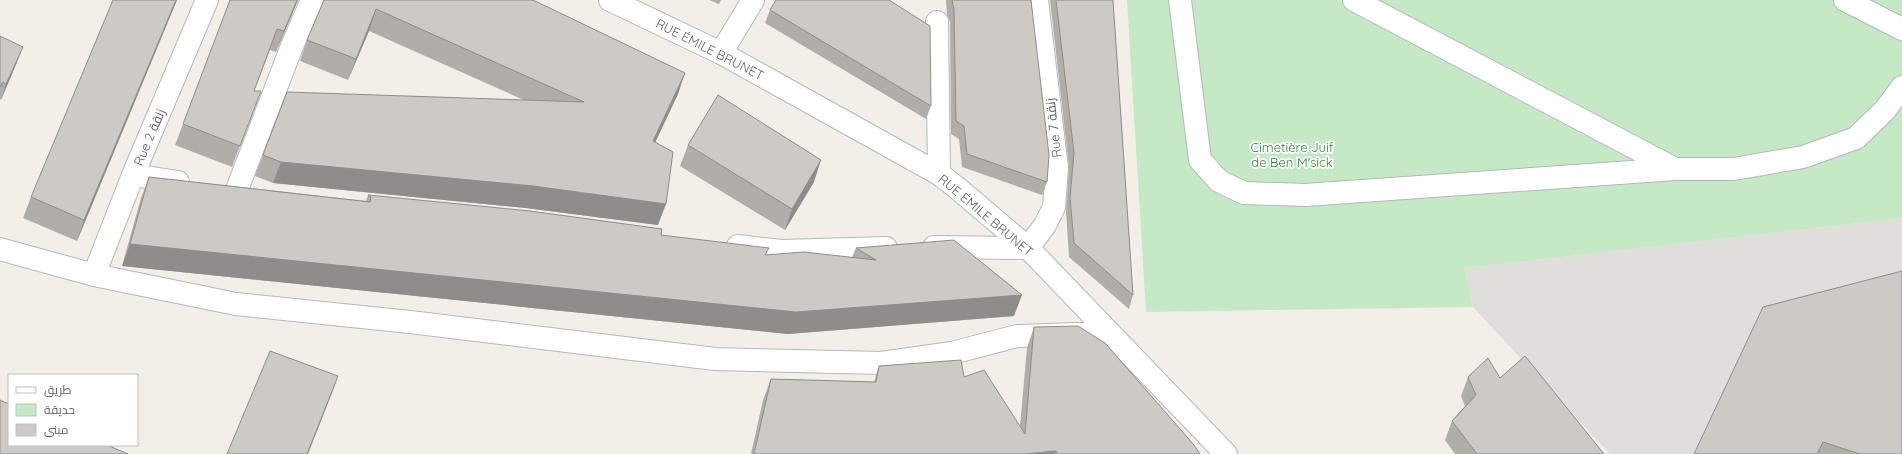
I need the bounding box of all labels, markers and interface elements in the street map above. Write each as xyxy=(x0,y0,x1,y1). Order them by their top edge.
street label: RUE ÉMILE BRUNET xyxy=(653,15,767,83)
street label: Rue 7 زنقة xyxy=(1041,97,1065,159)
street label: Rue 2 زنقة xyxy=(130,106,168,168)
park label: Cimetière Juif de Ben M'sick xyxy=(1251,139,1334,170)
street label: RUE ÉMILE BRUNET xyxy=(935,171,1037,260)
legend xyxy=(8,374,138,446)
text: طريق xyxy=(44,382,72,397)
text: حديقة xyxy=(44,402,75,417)
text: مبنى xyxy=(44,422,69,437)

